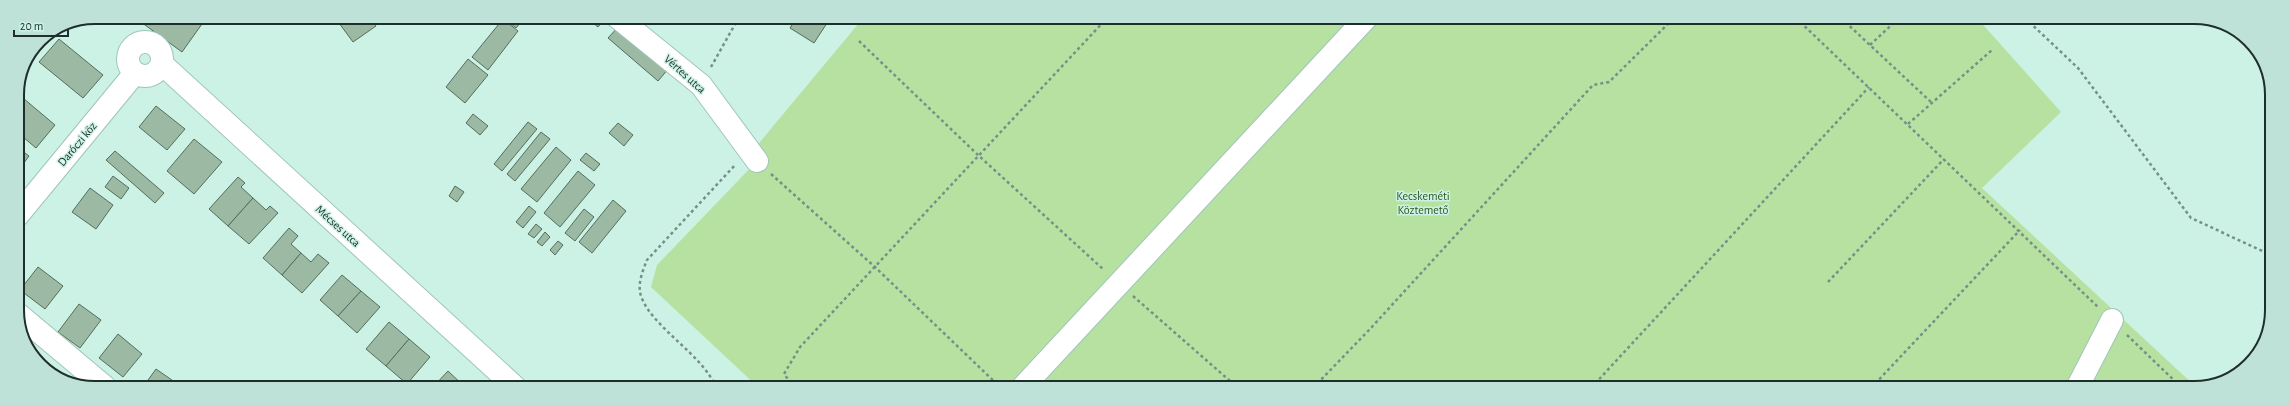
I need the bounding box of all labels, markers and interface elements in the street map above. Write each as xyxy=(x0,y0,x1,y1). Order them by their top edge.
scale bar xyxy=(14,12,68,38)
text: 20 m xyxy=(20,20,43,32)
street label: Vértes utca xyxy=(662,52,708,96)
street label: Daróczi köz xyxy=(55,120,99,168)
park label: Kecskeméti Köztemető xyxy=(1396,190,1450,216)
street label: Mécses utca xyxy=(313,203,363,249)

